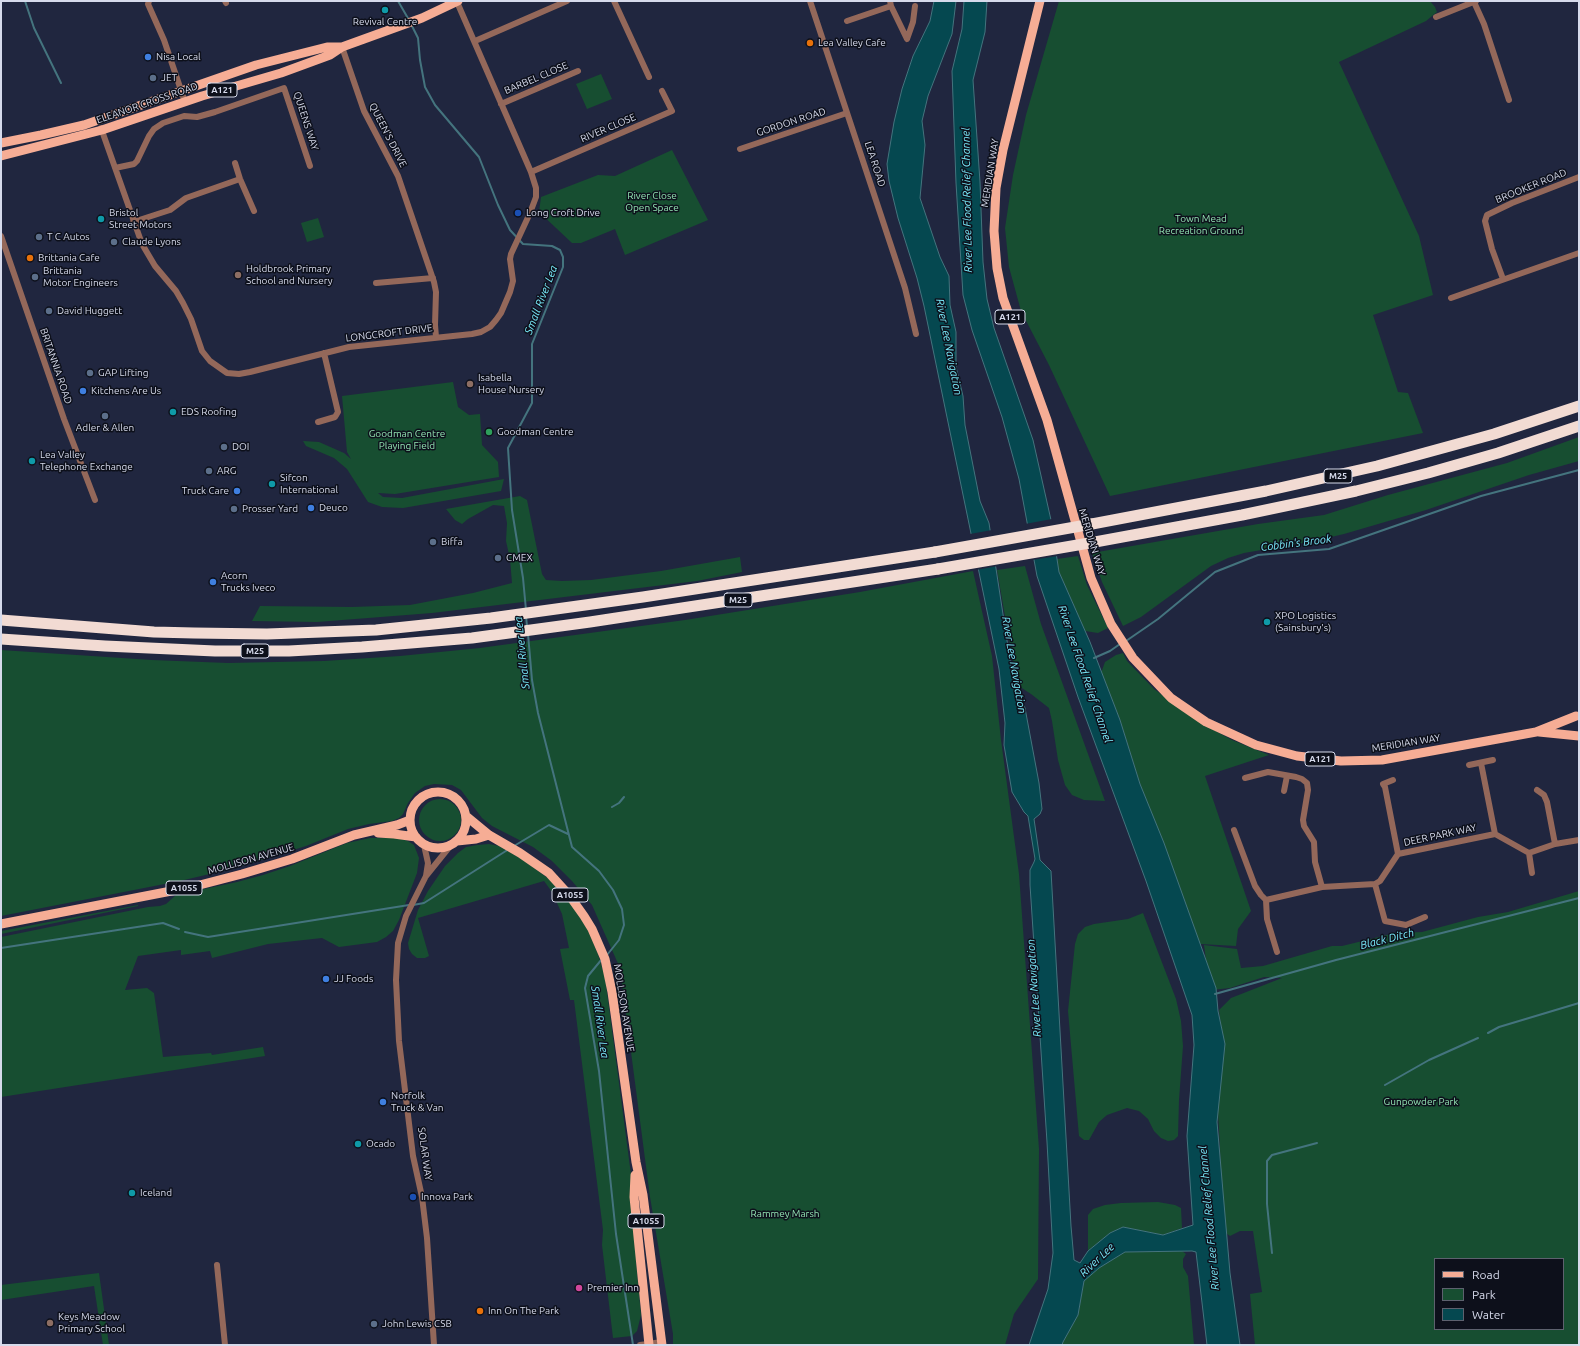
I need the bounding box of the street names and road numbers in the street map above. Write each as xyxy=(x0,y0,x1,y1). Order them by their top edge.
street label: BARBEL CLOSE xyxy=(502,59,570,97)
street label: ELEANOR CROSS ROAD xyxy=(95,80,199,126)
road number: A121 xyxy=(207,83,237,97)
street label: QUEENS WAY xyxy=(291,90,321,152)
street label: QUEEN'S DRIVE xyxy=(367,101,409,169)
street label: GORDON ROAD xyxy=(755,105,827,139)
street label: RIVER CLOSE xyxy=(579,111,637,145)
street label: MERIDIAN WAY xyxy=(979,138,1001,208)
street label: LEA ROAD xyxy=(862,140,888,188)
street label: BROOKER ROAD xyxy=(1494,166,1568,206)
road number: A121 xyxy=(995,310,1025,324)
street label: LONGCROFT DRIVE xyxy=(345,322,433,344)
street label: BRITANNIA ROAD xyxy=(37,326,75,406)
road number: M25 xyxy=(1324,469,1352,483)
street label: MERIDIAN WAY xyxy=(1076,507,1108,577)
road number: M25 xyxy=(724,593,752,607)
road number: M25 xyxy=(241,644,269,658)
street label: MERIDIAN WAY xyxy=(1371,732,1441,754)
road number: A121 xyxy=(1305,752,1335,766)
street label: DEER PARK WAY xyxy=(1402,821,1478,849)
street label: MOLLISON AVENUE xyxy=(207,841,295,877)
road number: A1055 xyxy=(166,881,202,895)
road number: A1055 xyxy=(552,888,588,902)
street label: MOLLISON AVENUE xyxy=(611,963,637,1053)
street label: SOLAR WAY xyxy=(415,1126,435,1182)
road number: A1055 xyxy=(628,1214,664,1228)

